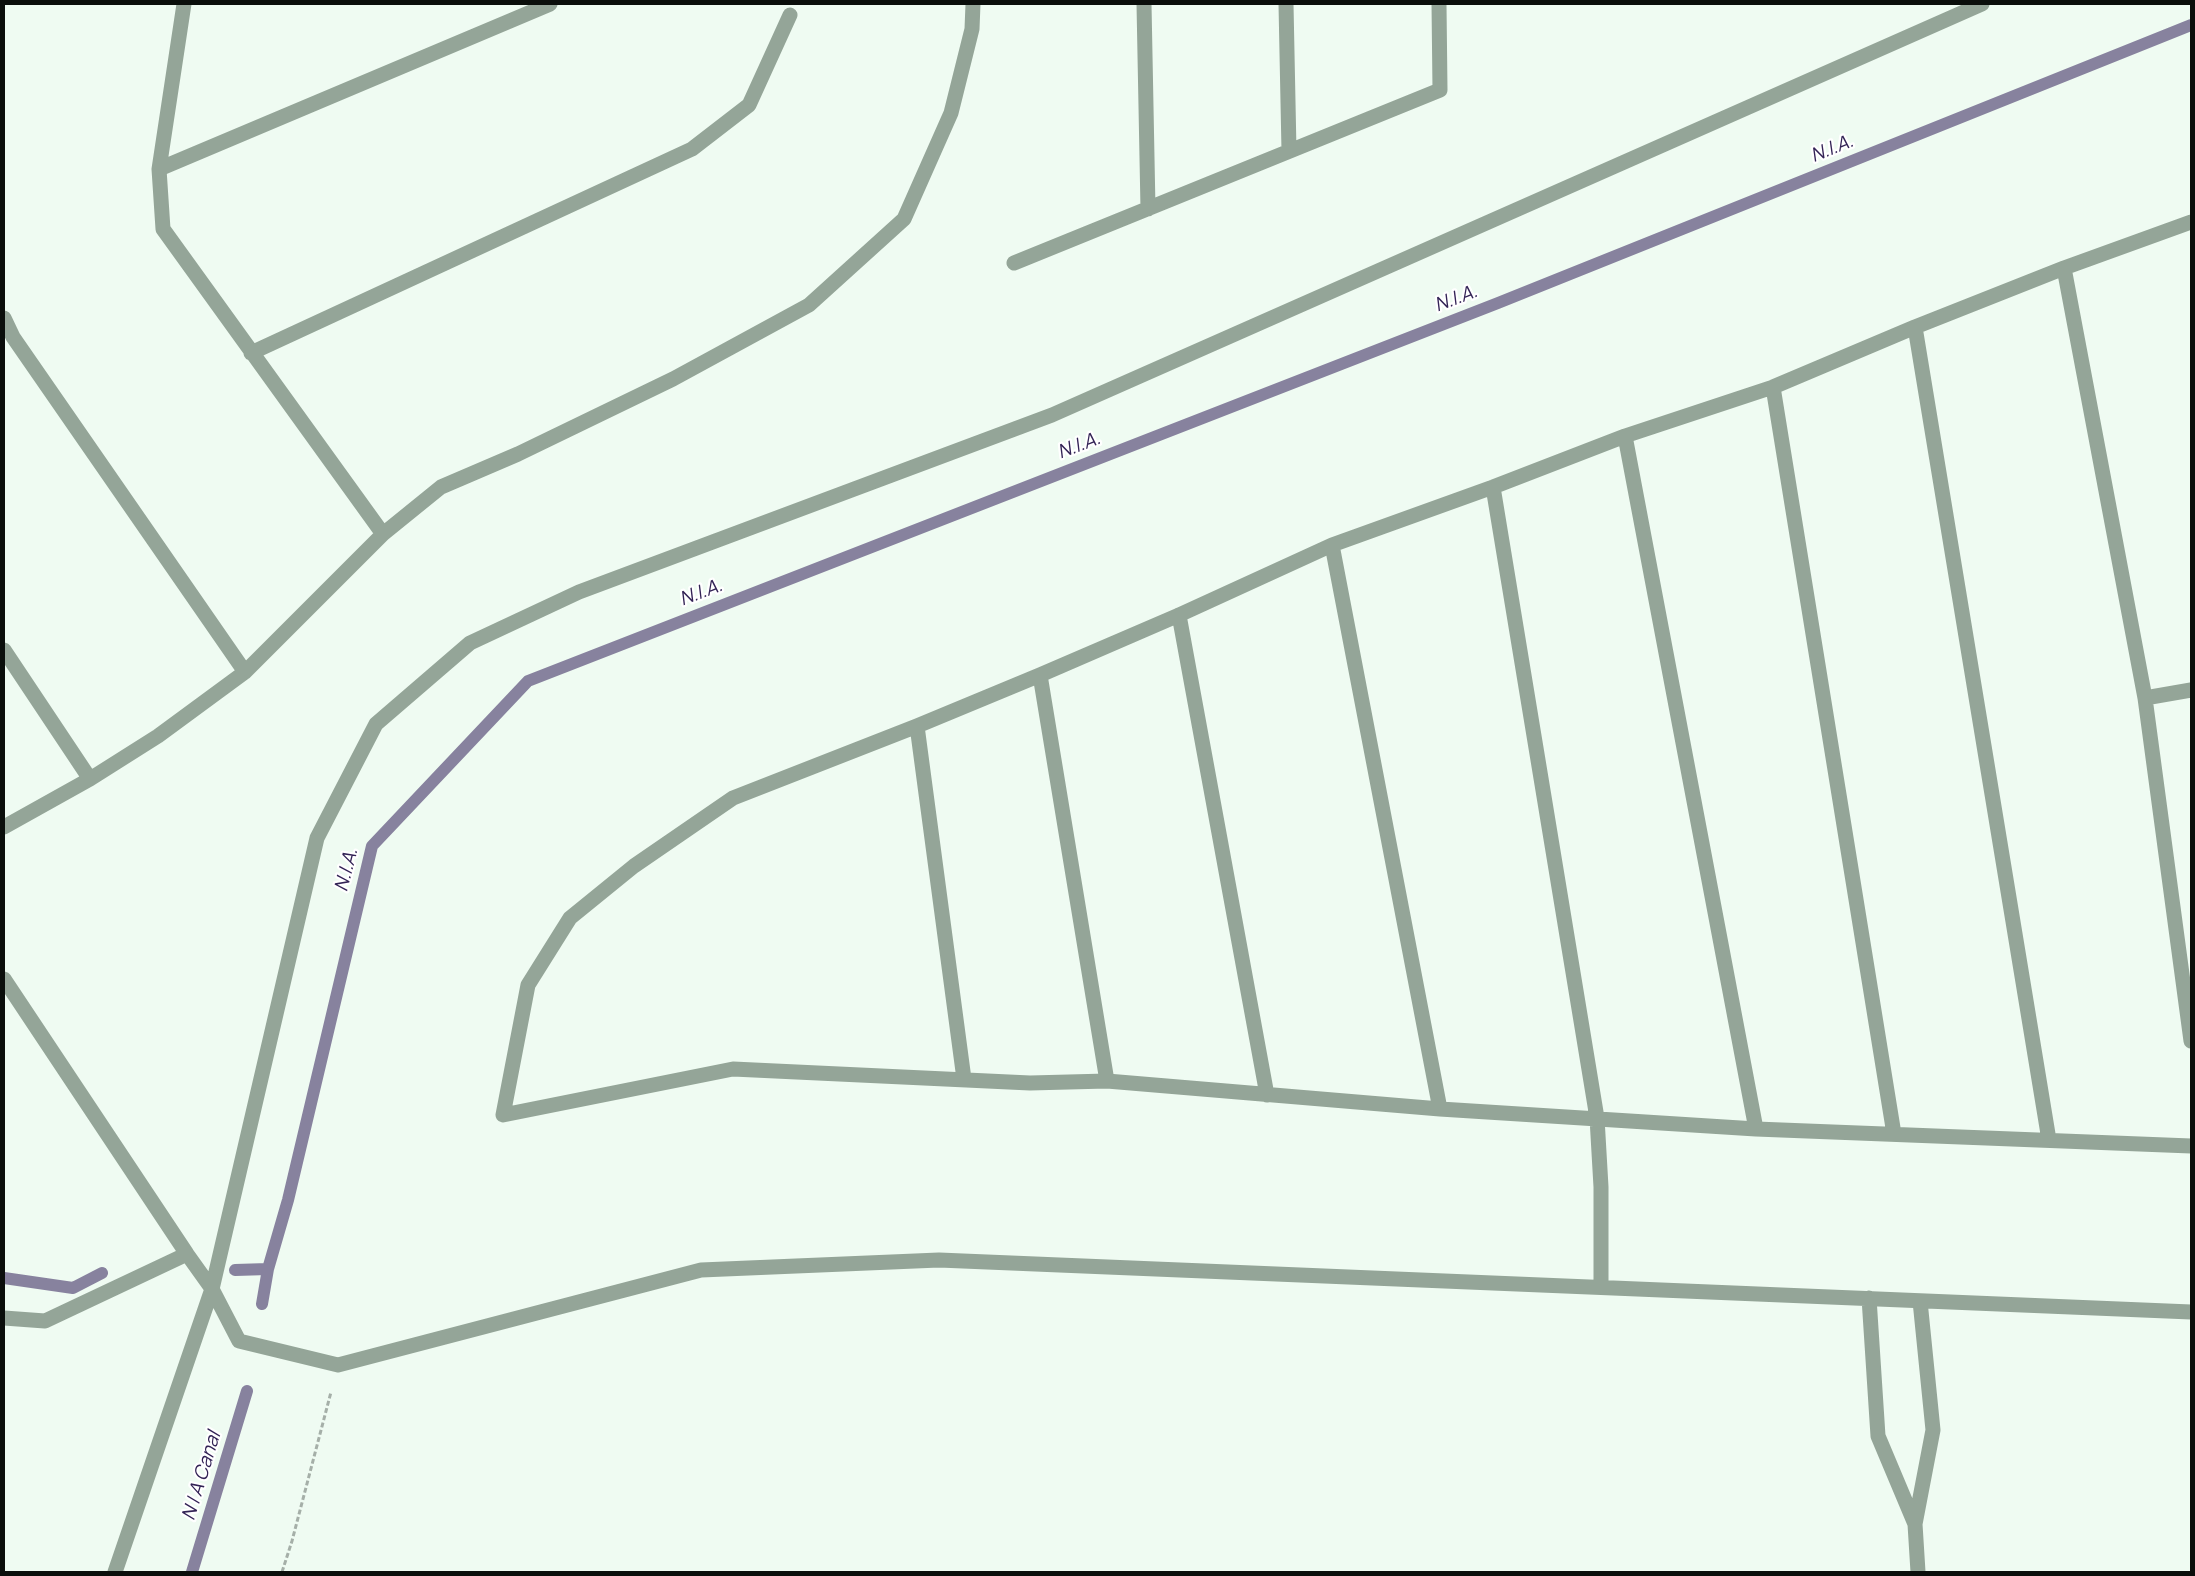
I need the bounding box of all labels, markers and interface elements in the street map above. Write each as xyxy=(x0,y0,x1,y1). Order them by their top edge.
water label: N.I.A. xyxy=(1807,130,1857,168)
water label: N.I.A. xyxy=(1431,280,1481,318)
water label: N.I.A. xyxy=(1054,427,1104,465)
water label: N.I.A. xyxy=(676,574,726,612)
water label: N.I.A. xyxy=(331,846,363,894)
water label: N I A Canal xyxy=(178,1429,226,1523)

